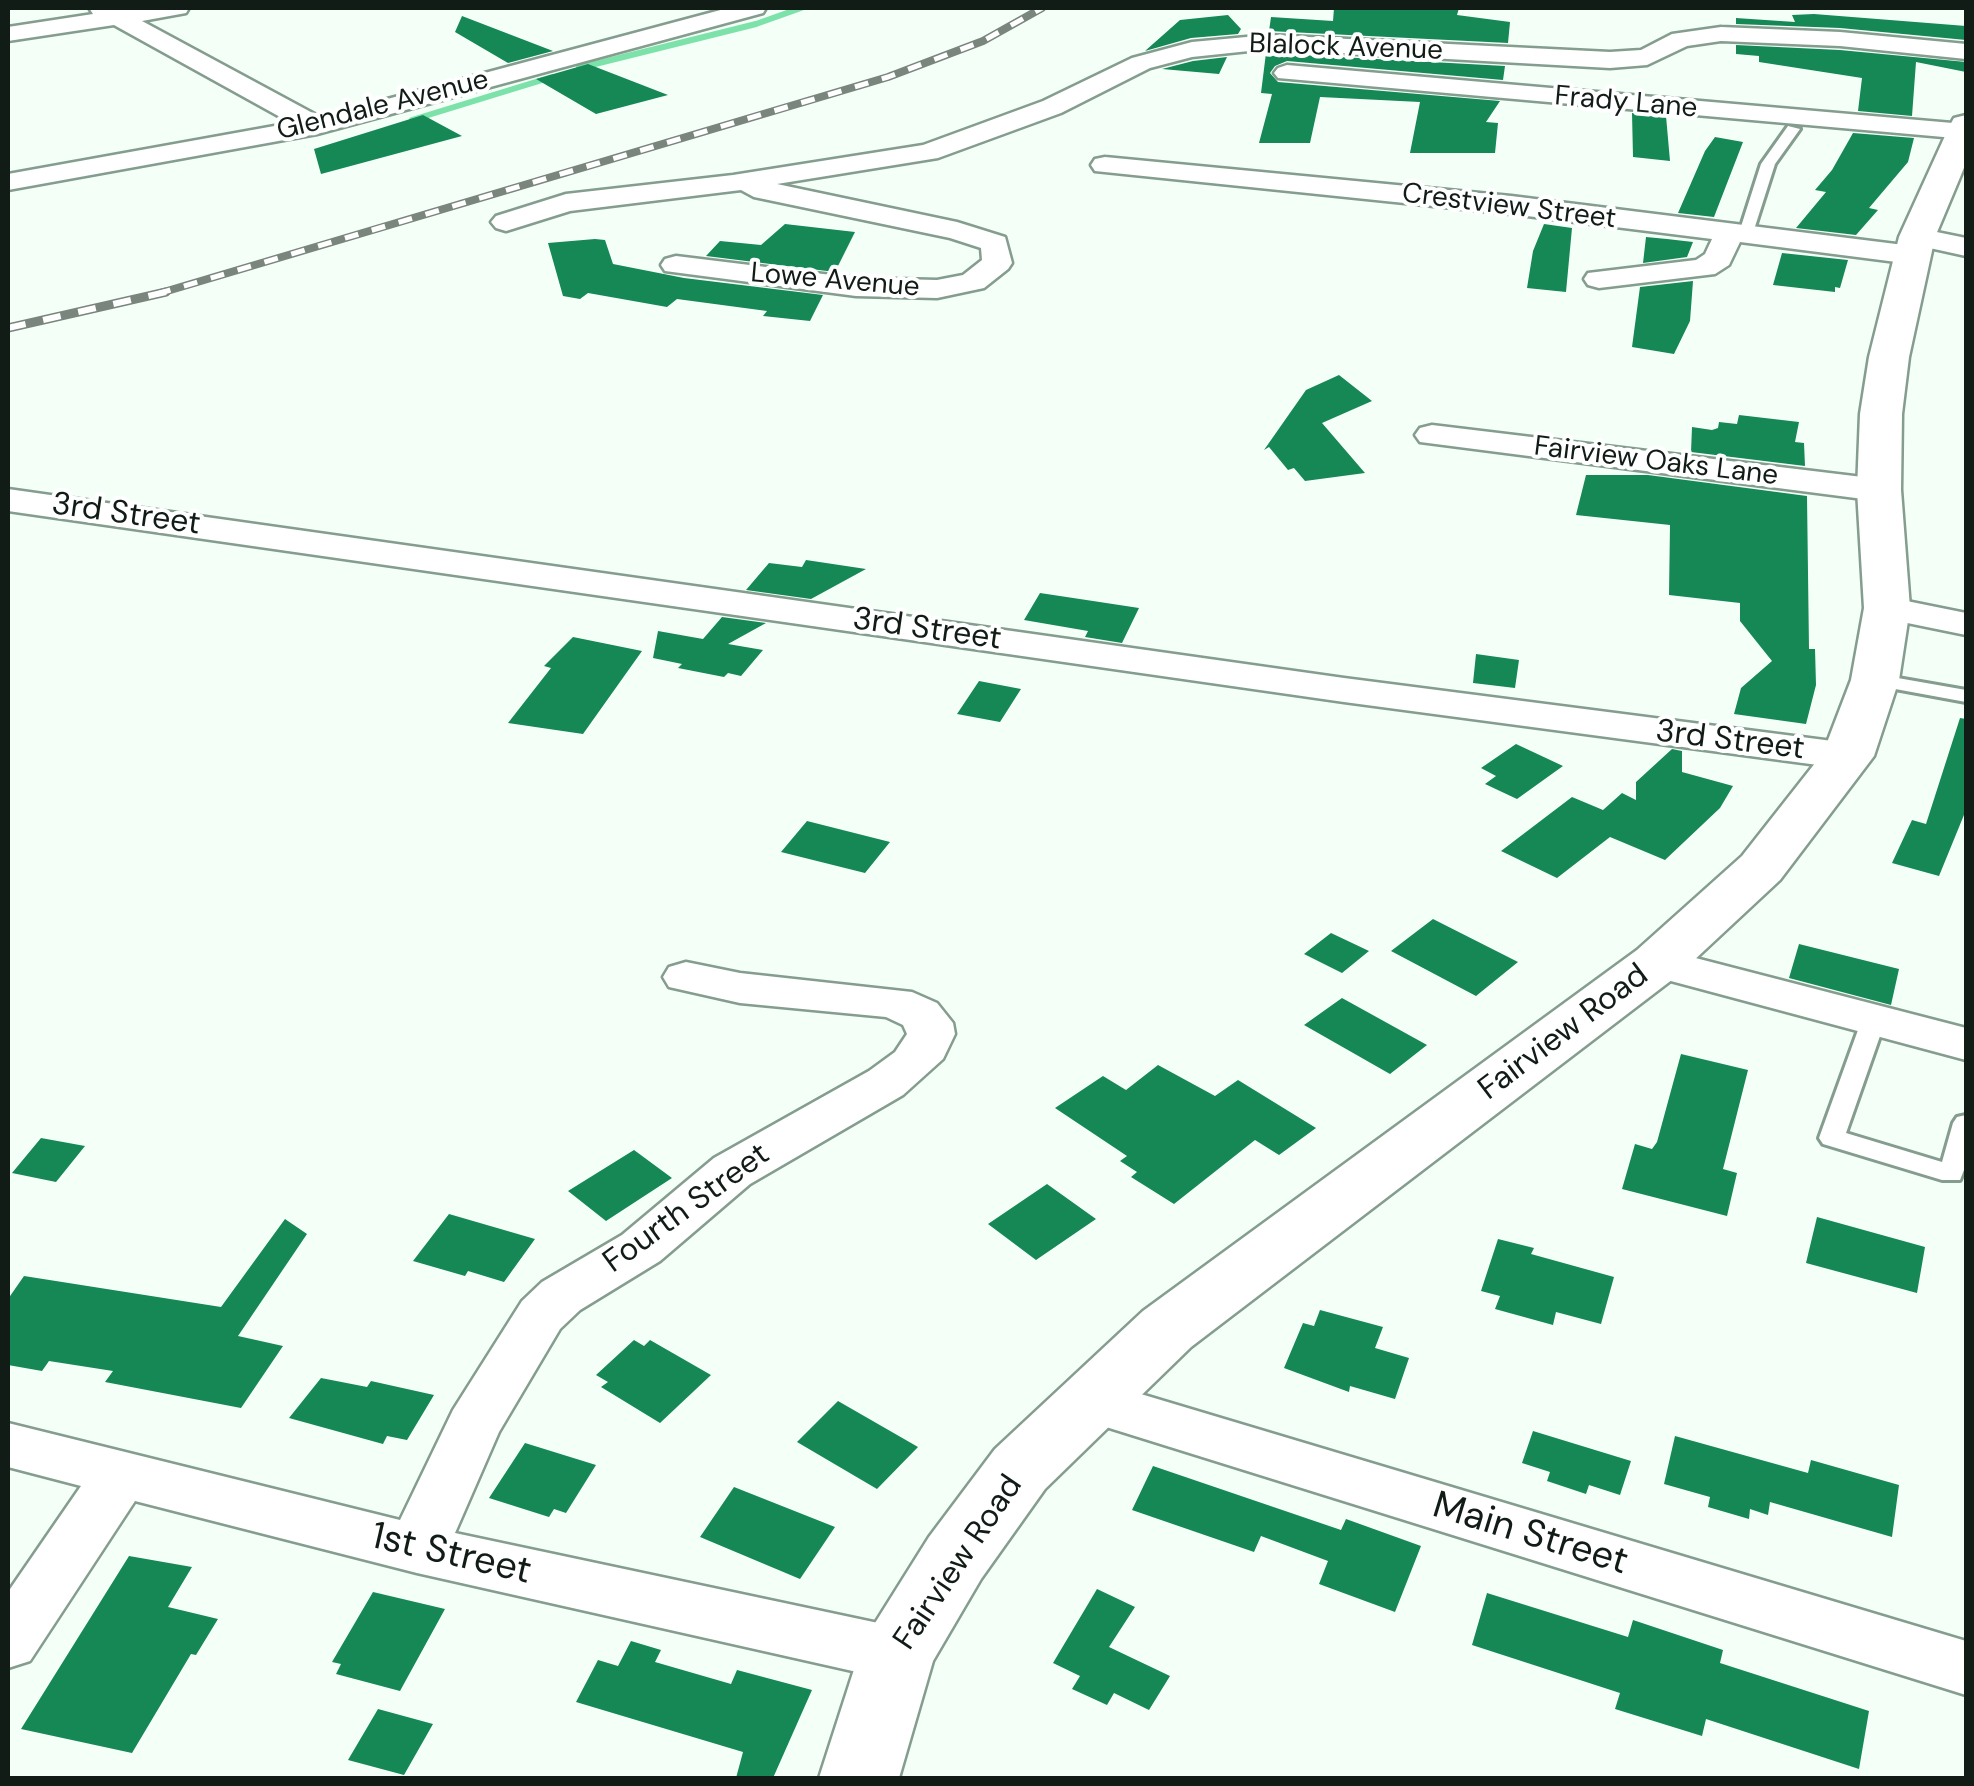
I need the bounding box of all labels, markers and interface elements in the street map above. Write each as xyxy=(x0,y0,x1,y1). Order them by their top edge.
street label: Blalock Avenue xyxy=(1249,28,1443,68)
street label: Glendale Avenue xyxy=(274,63,492,149)
street label: Frady Lane xyxy=(1553,80,1699,126)
street label: Crestview Street xyxy=(1400,177,1618,237)
street label: Lowe Avenue xyxy=(749,257,921,305)
street label: Fairview Oaks Lane xyxy=(1532,430,1780,494)
street label: 3rd Street xyxy=(49,486,203,544)
street label: 3rd Street xyxy=(850,601,1004,659)
street label: 3rd Street xyxy=(1654,713,1806,769)
street label: Fairview Road xyxy=(1472,957,1656,1109)
street label: Fourth Street xyxy=(597,1136,777,1282)
street label: Fairview Road xyxy=(886,1468,1032,1658)
street label: Main Street xyxy=(1427,1484,1633,1586)
street label: 1st Street xyxy=(367,1514,535,1596)

